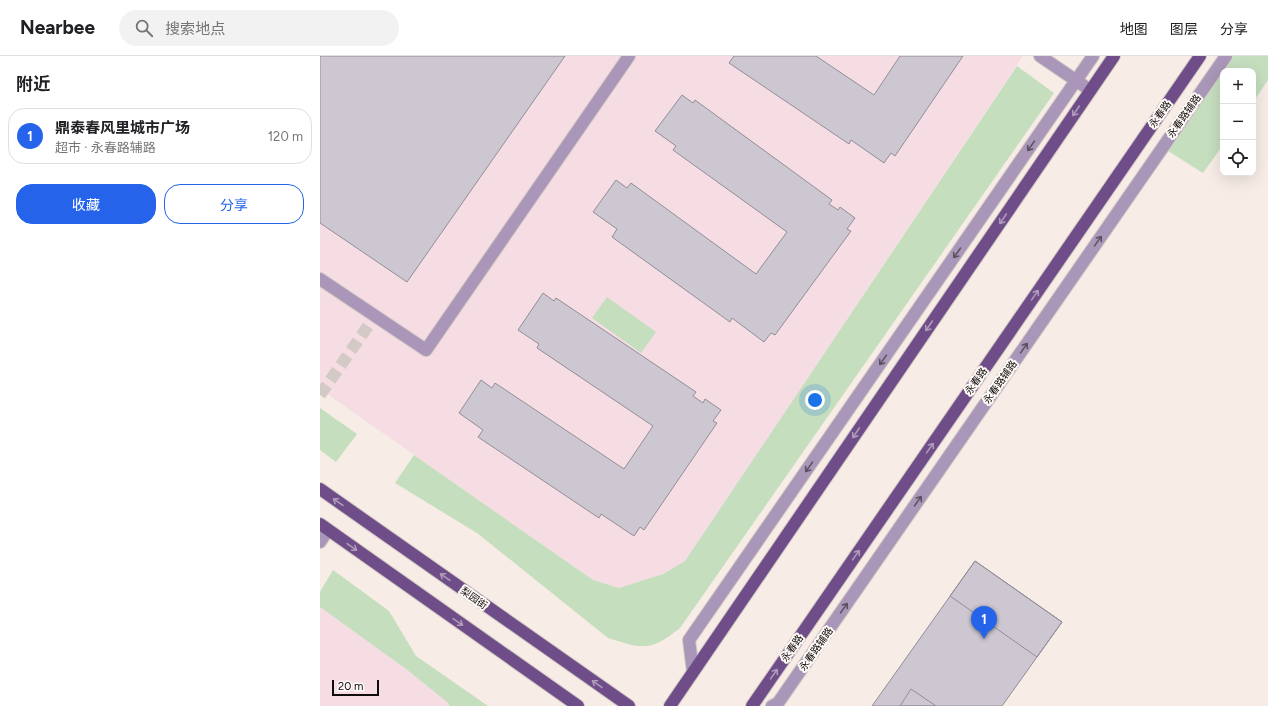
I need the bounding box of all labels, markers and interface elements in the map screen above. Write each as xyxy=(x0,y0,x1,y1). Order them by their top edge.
search box xyxy=(119,10,399,46)
text: Nearbee xyxy=(20,16,95,39)
icon: search xyxy=(133,17,155,39)
text: 搜索地点 xyxy=(165,20,225,38)
text: 地图 xyxy=(1120,21,1148,38)
text: 图层 xyxy=(1170,21,1198,38)
text: 分享 xyxy=(1220,21,1248,38)
map controls xyxy=(1220,68,1256,176)
button: + xyxy=(1220,68,1256,104)
text: 附近 xyxy=(16,74,50,94)
street label: 永春路辅路 xyxy=(1164,92,1204,140)
street label: 永春路 xyxy=(1146,98,1174,130)
button: − xyxy=(1220,104,1256,140)
one-way arrow xyxy=(1072,106,1080,117)
text: 鼎泰春风里城市广场 xyxy=(55,119,190,137)
text: 1 xyxy=(27,129,33,144)
text: 120 m xyxy=(268,129,303,144)
text: 超市 · 永春路辅路 xyxy=(55,140,156,155)
one-way arrow xyxy=(1027,140,1035,151)
button: locate xyxy=(1220,140,1256,176)
button: 收藏 xyxy=(16,184,156,224)
button: 分享 xyxy=(164,184,304,224)
one-way arrow xyxy=(999,213,1007,224)
one-way arrow xyxy=(1094,236,1102,247)
one-way arrow xyxy=(953,247,961,258)
one-way arrow xyxy=(1032,289,1040,301)
one-way arrow xyxy=(925,320,933,331)
one-way arrow xyxy=(1020,343,1028,354)
one-way arrow xyxy=(879,354,887,365)
street label: 永春路辅路 xyxy=(980,358,1020,406)
street label: 永春路 xyxy=(962,365,990,397)
your location xyxy=(805,390,825,410)
one-way arrow xyxy=(852,428,860,439)
one-way arrow xyxy=(926,443,934,454)
one-way arrow xyxy=(805,461,813,472)
one-way arrow xyxy=(914,496,922,507)
one-way arrow xyxy=(333,498,344,506)
one-way arrow xyxy=(346,543,357,551)
one-way arrow xyxy=(852,550,860,561)
one-way arrow xyxy=(439,573,450,581)
street label: 梨园街 xyxy=(458,584,490,612)
one-way arrow xyxy=(840,603,848,614)
pin: 1 xyxy=(971,606,997,639)
one-way arrow xyxy=(452,618,463,626)
street label: 永春路辅路 xyxy=(796,625,836,673)
street label: 永春路 xyxy=(778,632,806,664)
one-way arrow xyxy=(770,669,778,680)
scale bar xyxy=(332,678,379,697)
text: 20 m xyxy=(338,680,363,693)
one-way arrow xyxy=(591,680,602,688)

